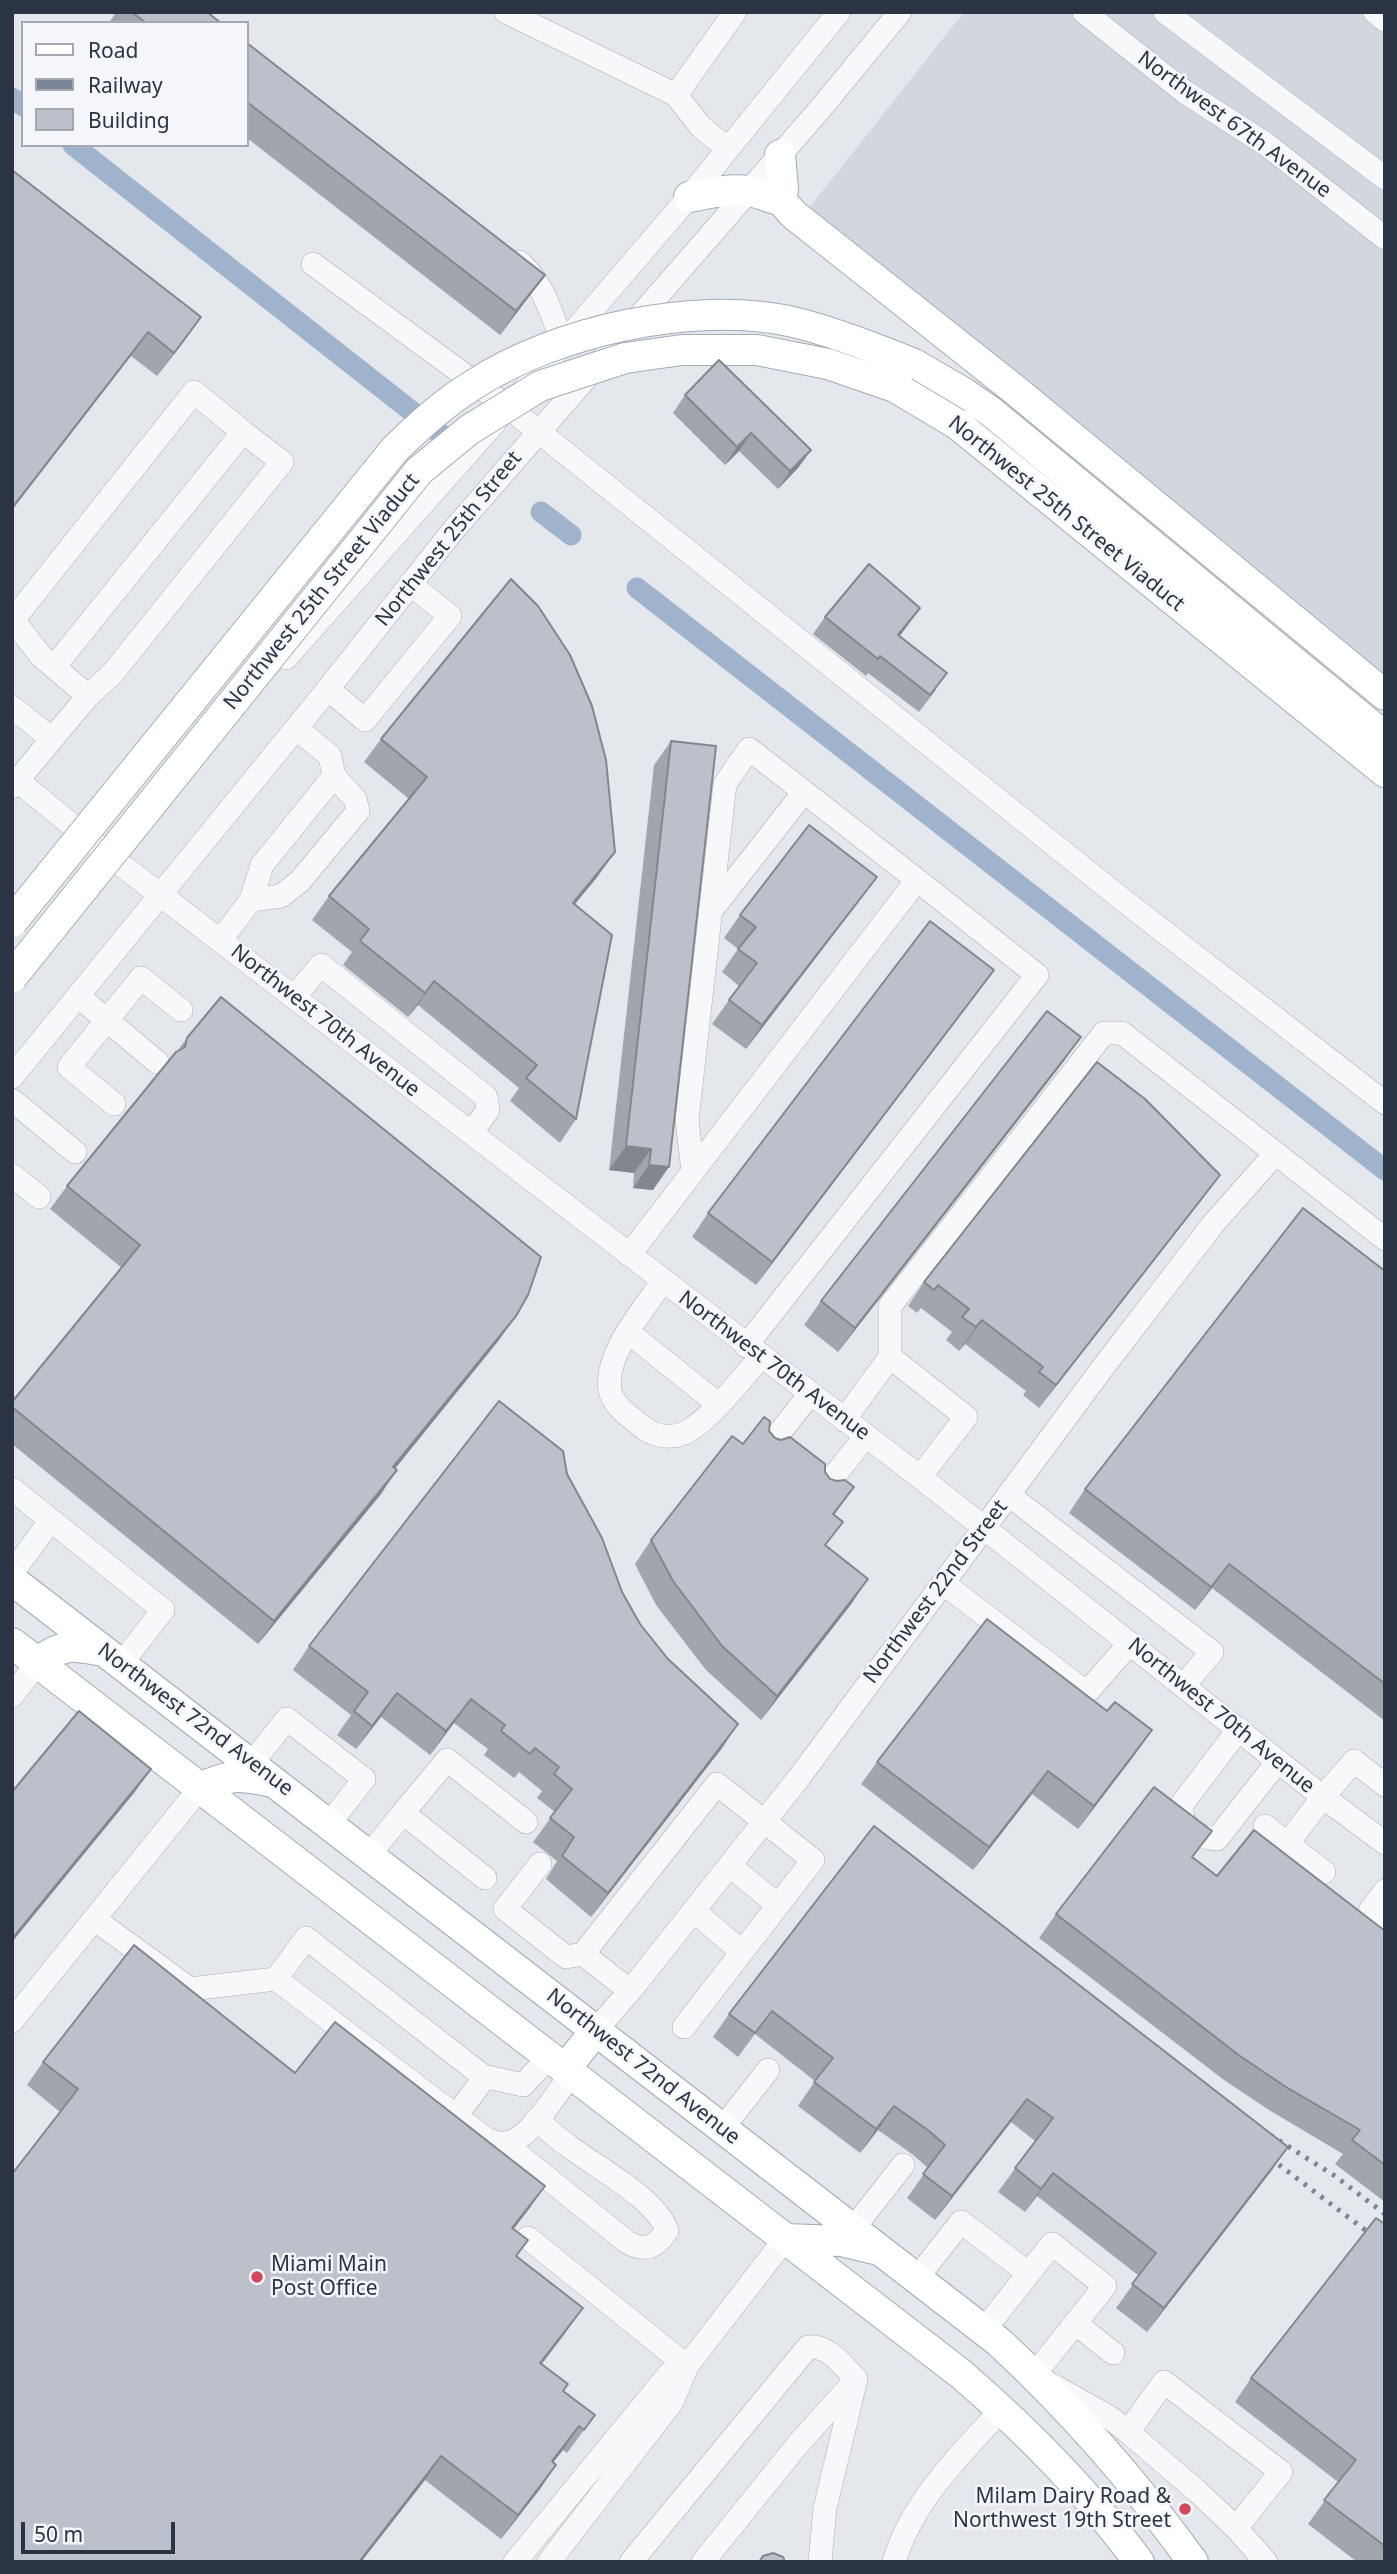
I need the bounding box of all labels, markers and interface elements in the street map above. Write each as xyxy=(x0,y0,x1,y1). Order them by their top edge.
legend xyxy=(21,21,248,147)
text: Road xyxy=(88,36,138,64)
street label: Northwest 67th Avenue xyxy=(1132,46,1336,204)
text: Railway xyxy=(88,71,163,99)
text: Building xyxy=(88,106,170,134)
street label: Northwest 25th Street Viaduct xyxy=(943,411,1189,617)
street label: Northwest 25th Street xyxy=(371,446,527,632)
street label: Northwest 25th Street Viaduct xyxy=(219,469,425,715)
street label: Northwest 70th Avenue xyxy=(225,939,425,1103)
street label: Northwest 70th Avenue xyxy=(673,1286,875,1446)
street label: Northwest 22nd Street xyxy=(859,1495,1013,1689)
street label: Northwest 70th Avenue xyxy=(1122,1633,1320,1799)
street label: Northwest 72nd Avenue xyxy=(92,1638,298,1802)
street label: Northwest 72nd Avenue xyxy=(541,1984,745,2150)
place label: Miami Main Post Office xyxy=(271,2252,387,2302)
marker: Miami Main Post Office xyxy=(249,2269,265,2285)
place label: Milam Dairy Road & Northwest 19th Street xyxy=(953,2484,1171,2534)
marker: Milam Dairy Road & Northwest 19th Street xyxy=(1177,2501,1193,2517)
scale bar xyxy=(24,2508,178,2552)
text: 50 m xyxy=(34,2520,83,2548)

